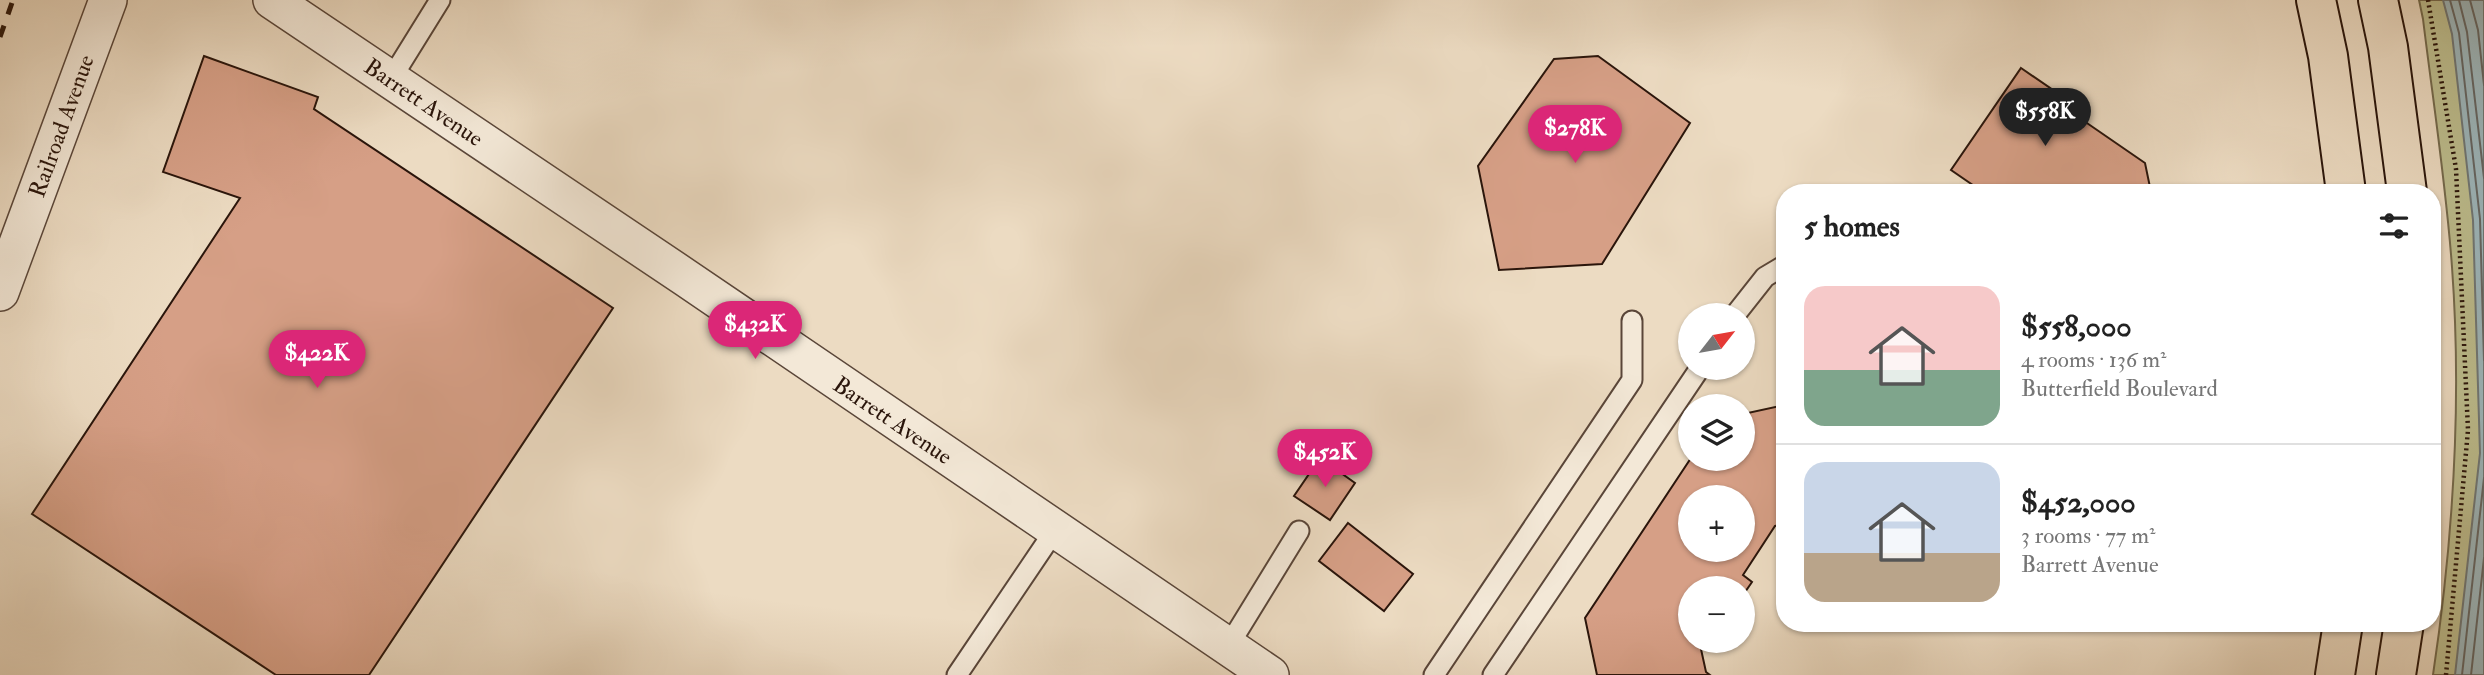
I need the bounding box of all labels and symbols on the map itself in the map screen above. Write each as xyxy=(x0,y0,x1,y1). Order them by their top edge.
street label: Railroad Avenue xyxy=(22,51,101,201)
street label: Barrett Avenue xyxy=(359,52,489,153)
pin: $558K xyxy=(1996,88,2094,148)
pin: $278K xyxy=(1526,106,1624,165)
pin: $432K xyxy=(706,302,804,361)
north arrow xyxy=(1678,303,1755,380)
pin: $422K xyxy=(268,330,366,390)
street label: Barrett Avenue xyxy=(828,370,958,471)
pin: $452K xyxy=(1276,430,1374,489)

